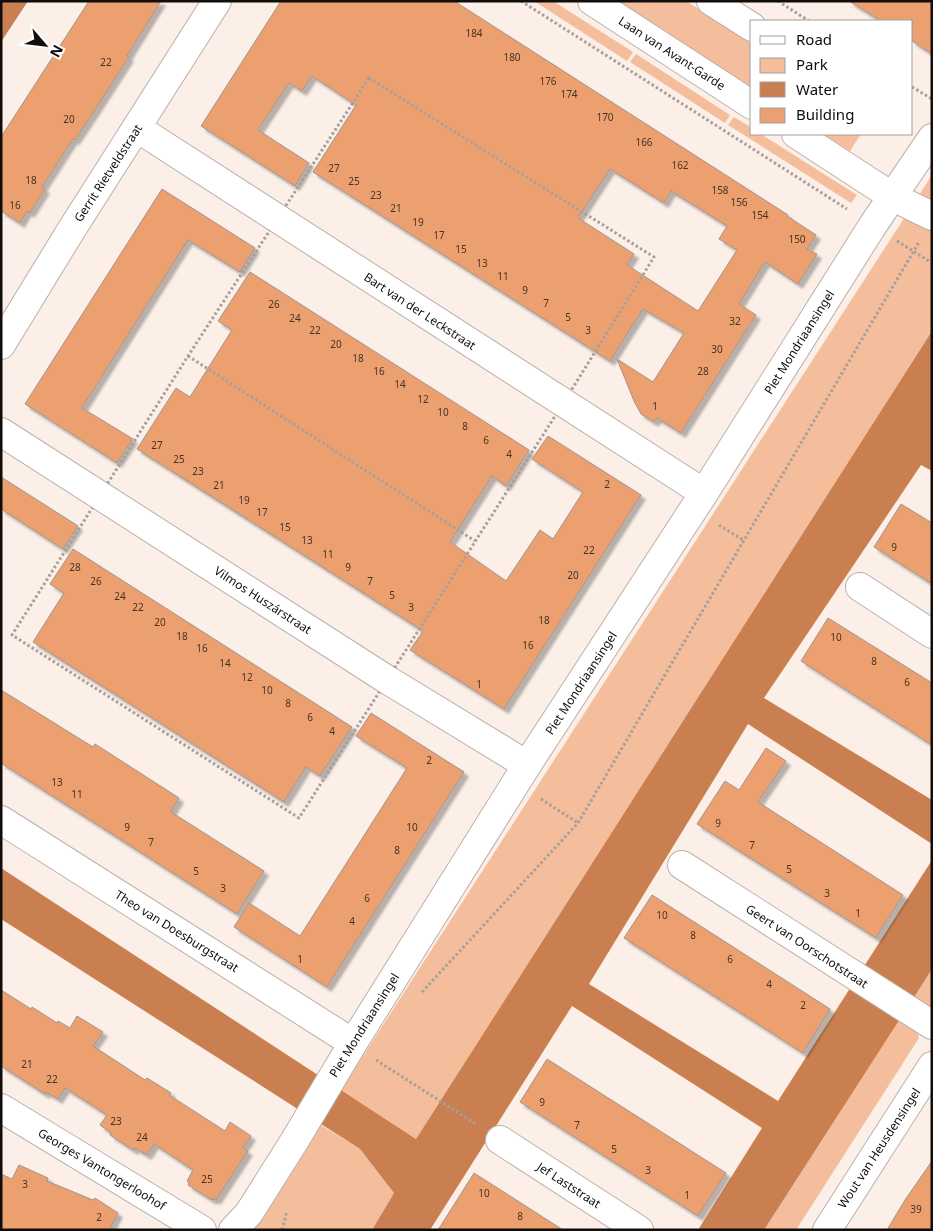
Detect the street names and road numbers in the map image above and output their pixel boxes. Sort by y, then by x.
street label: Laan van Avant-Garde [615,12,729,94]
street label: Gerrit Rietveldstraat [70,120,146,225]
street label: Bart van der Leckstraat [361,268,480,354]
street label: Piet Mondriaansingel [760,287,838,397]
street label: Vilmos Huszárstraat [211,562,315,638]
street label: Piet Mondriaansingel [541,628,621,738]
street label: Theo van Doesburgstraat [112,886,243,976]
street label: Geert van Oorschotstraat [743,900,872,992]
street label: Piet Mondriaansingel [325,970,403,1080]
street label: Wout van Heusdensingel [834,1085,924,1211]
street label: Georges Vantongerloohof [35,1124,170,1214]
street label: Jef Laststraat [533,1157,605,1212]

